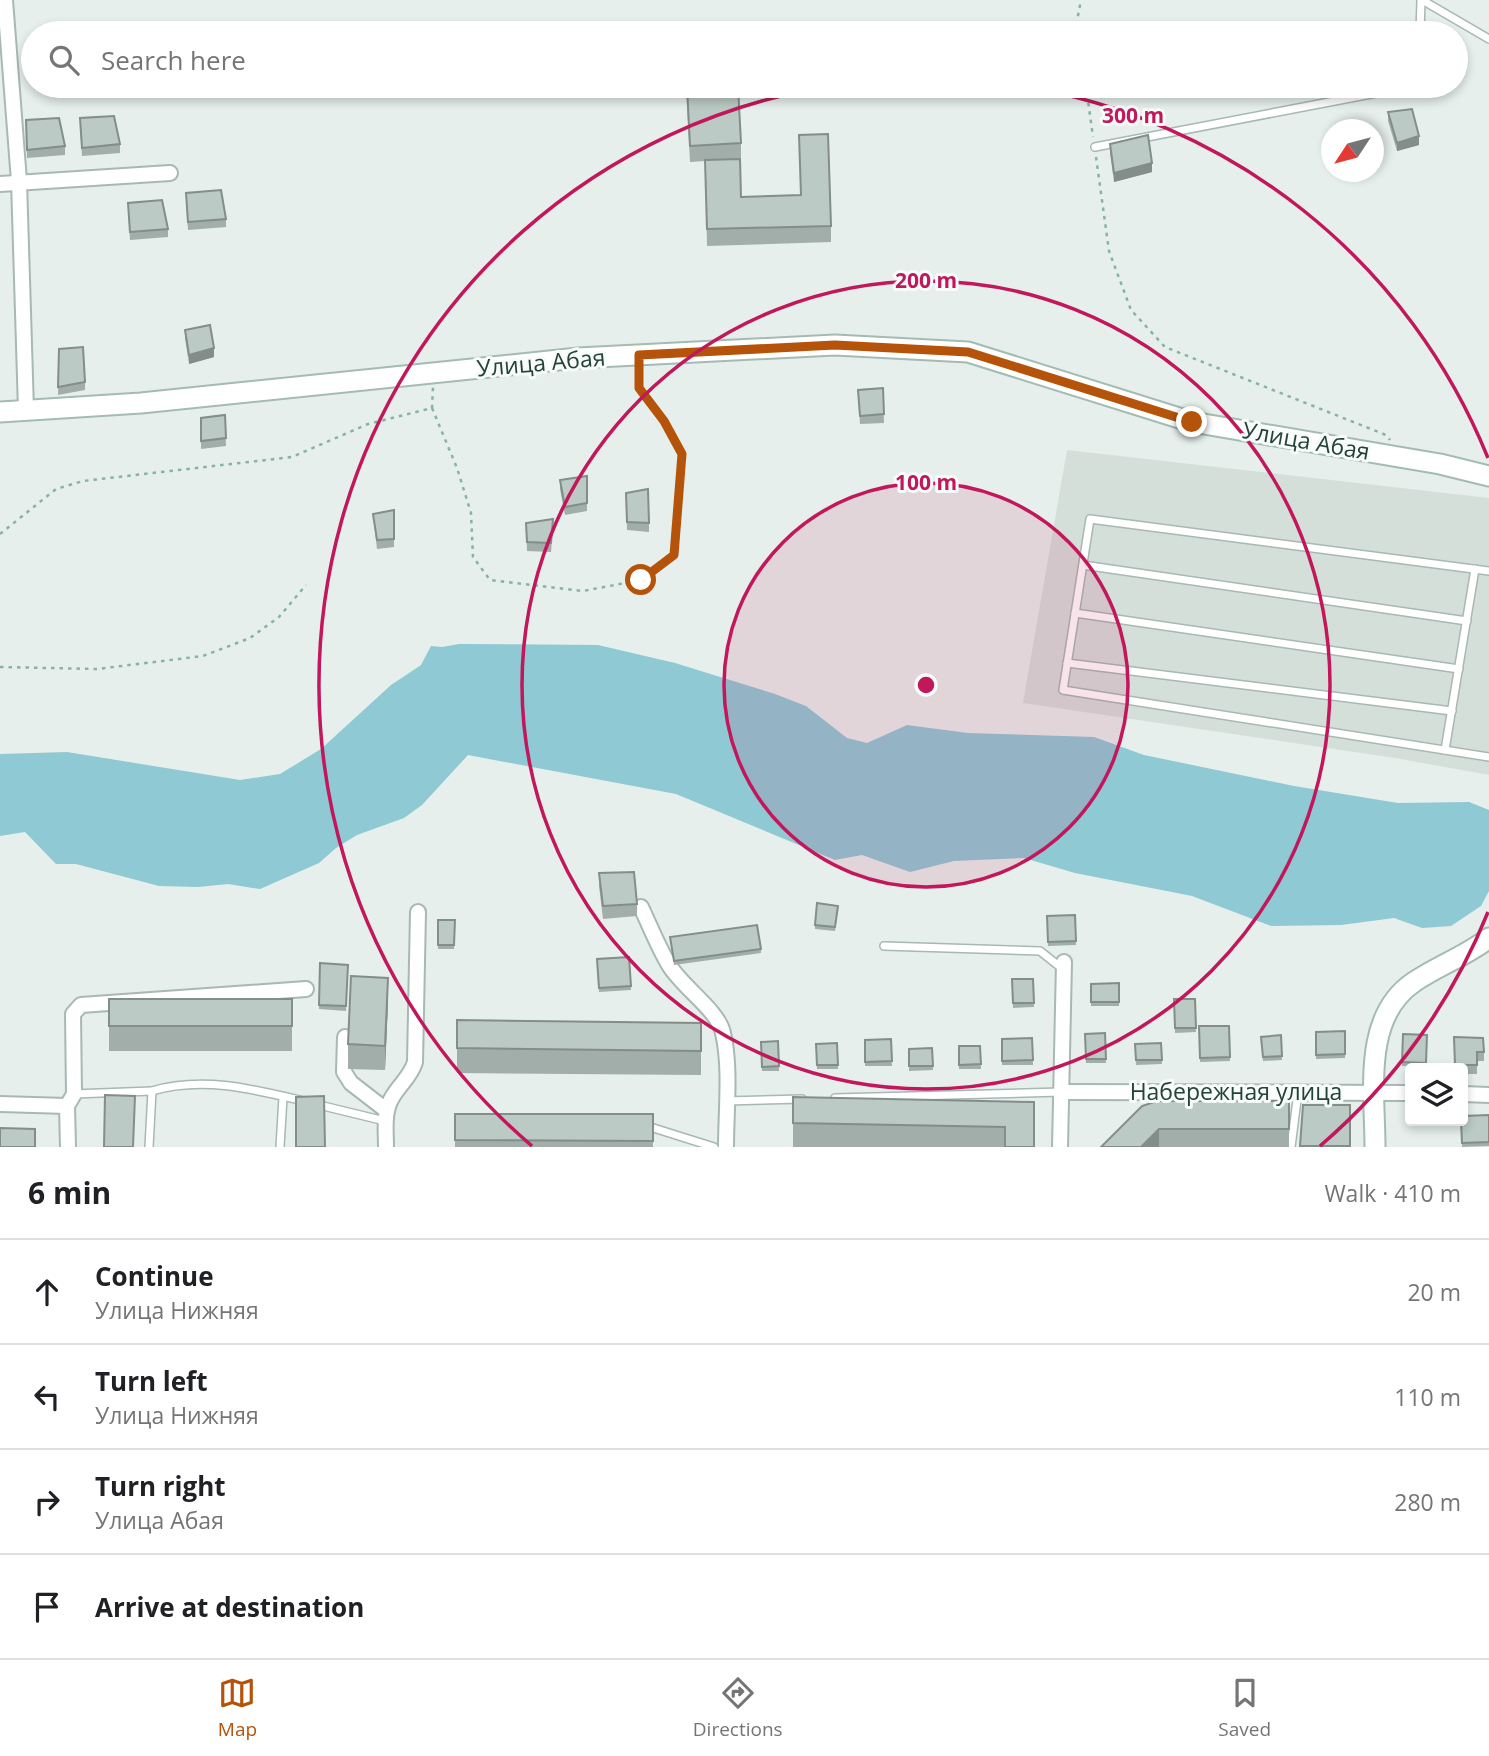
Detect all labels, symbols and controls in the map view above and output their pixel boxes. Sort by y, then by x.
search box [21,21,1468,98]
icon: search [45,41,83,79]
text: Search here [101,42,246,78]
text: 300 m [1102,101,1164,129]
north arrow [1321,119,1384,182]
text: 200 m [895,266,957,294]
street label: Улица Абая [475,340,607,384]
route end [1176,406,1207,437]
street label: Улица Абая [1240,413,1372,467]
text: 100 m [895,468,957,496]
route start [625,564,656,595]
centre of rings [914,673,938,697]
map controls [1405,1063,1468,1126]
button: layers [1405,1063,1468,1126]
street label: Набережная улица [1130,1075,1342,1107]
text: 6 min [28,1172,111,1213]
text: Walk · 410 m [1324,1177,1461,1209]
text: Continue [95,1258,214,1294]
icon: ahead [28,1273,66,1311]
text: 20 m [1407,1276,1461,1308]
text: Улица Нижняя [95,1294,259,1326]
text: Turn left [95,1363,207,1399]
icon: left [28,1378,66,1416]
text: 110 m [1394,1381,1461,1413]
text: Улица Нижняя [95,1399,259,1431]
text: Turn right [95,1468,226,1504]
icon: right [28,1483,66,1521]
text: 280 m [1394,1486,1461,1518]
text: Улица Абая [95,1504,224,1536]
icon: arrive [28,1588,66,1626]
text: Arrive at destination [95,1589,364,1625]
tab: Map [218,1674,257,1742]
tab: Directions [693,1674,783,1742]
tab: Saved [1218,1674,1271,1742]

